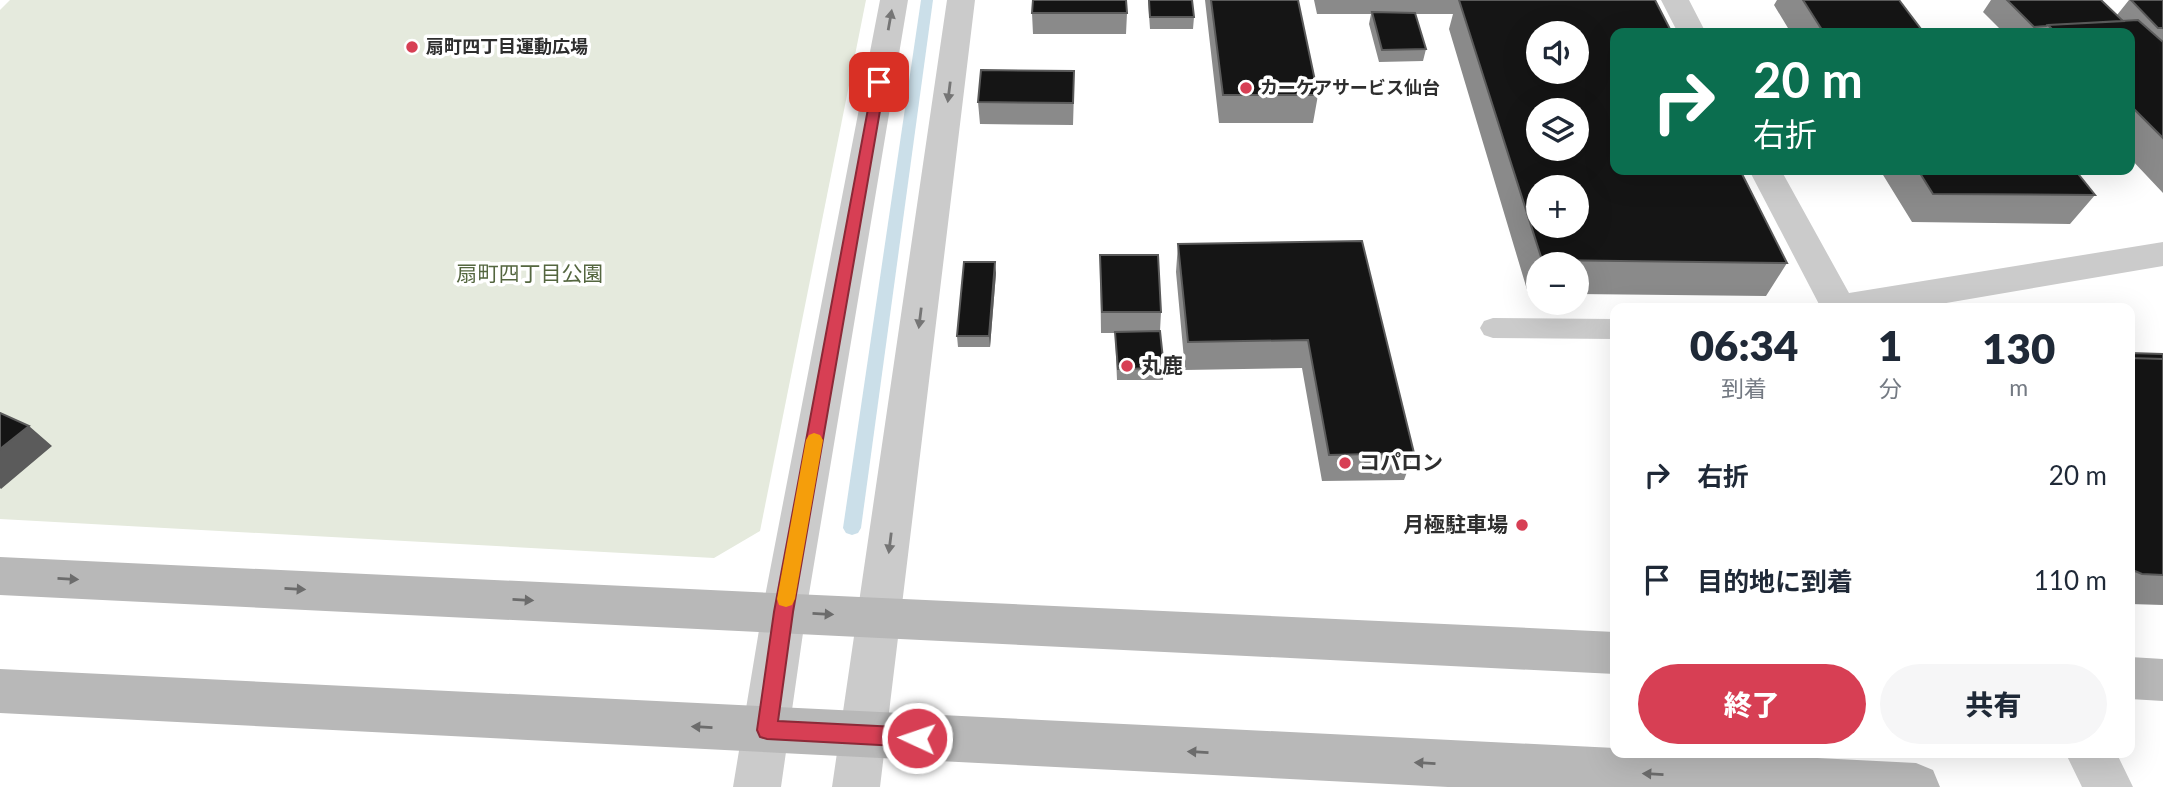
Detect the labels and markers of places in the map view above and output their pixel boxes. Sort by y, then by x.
place label: 扇町四丁目運動広場 [426,35,588,57]
marker: 扇町四丁目運動広場 [404,39,420,55]
pin [849,52,909,112]
place label: カーケアサービス仙台 [1260,76,1440,98]
marker: カーケアサービス仙台 [1238,80,1254,96]
place label: 丸鹿 [1141,352,1183,377]
marker: 丸鹿 [1119,358,1135,374]
place label: コパロン [1359,449,1443,474]
marker: コパロン [1337,455,1353,471]
place label: 月極駐車場 [1403,511,1508,536]
marker: 月極駐車場 [1514,517,1530,533]

